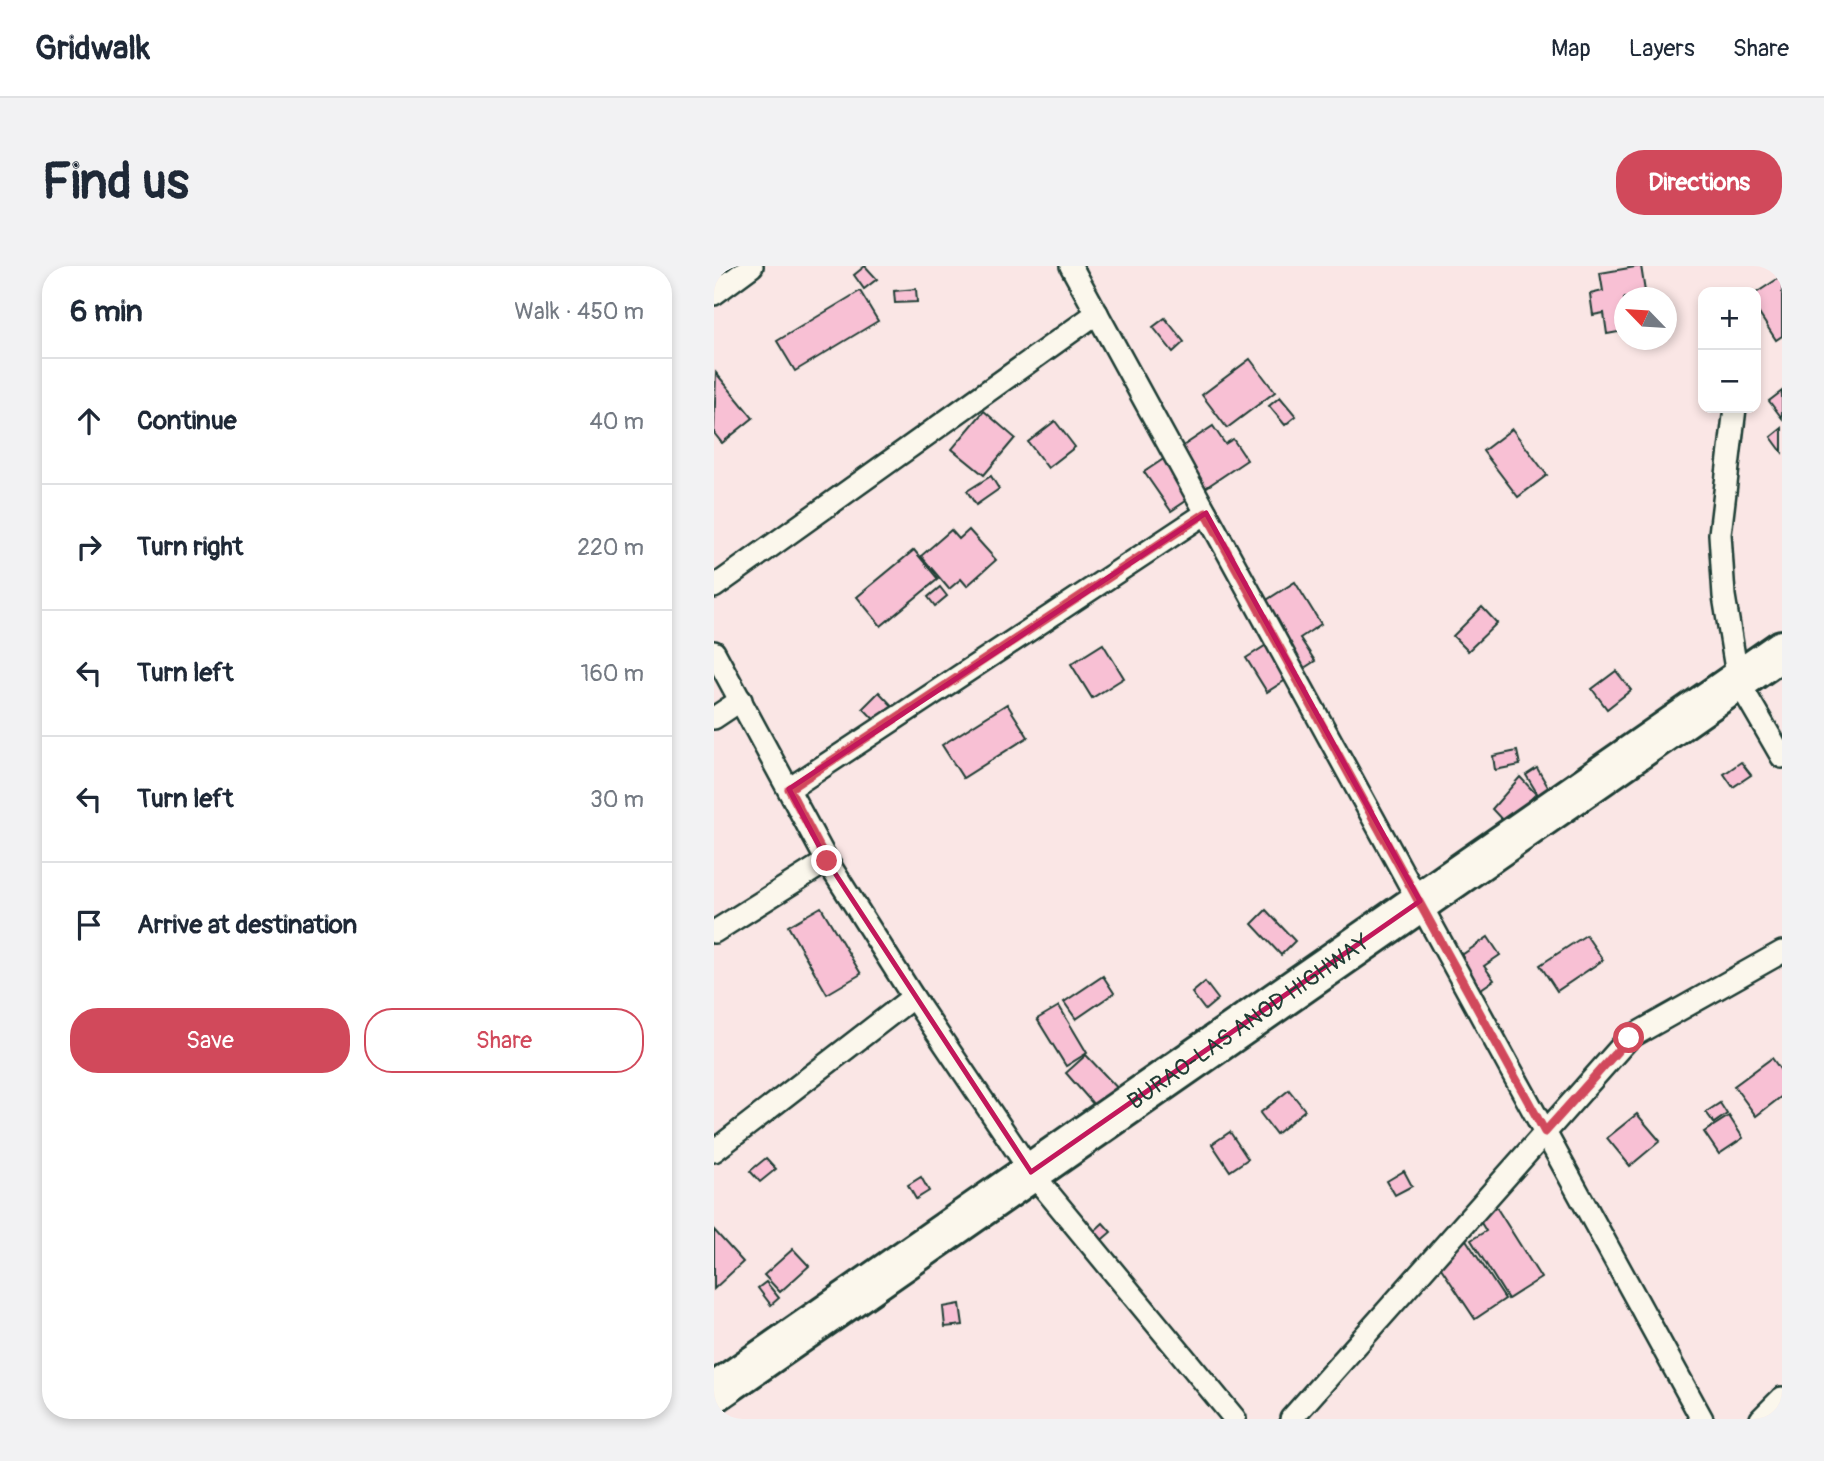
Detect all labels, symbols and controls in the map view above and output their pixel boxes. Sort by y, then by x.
text: Gridwalk [35,28,150,69]
text: Map [1551,34,1591,63]
text: Layers [1629,34,1695,63]
text: Share [1733,34,1789,63]
button: Directions [1616,150,1782,215]
text: Find us [42,152,189,213]
north arrow [1614,287,1677,350]
map controls [1698,287,1761,413]
button: + [1698,287,1761,350]
text: 6 min [70,293,143,330]
text: Walk · 450 m [514,297,644,326]
button: − [1698,350,1761,413]
icon: ahead [70,402,108,440]
text: Continue [137,405,237,437]
text: 40 m [590,407,644,436]
icon: right [70,528,108,566]
text: Turn right [137,531,243,563]
text: 220 m [577,533,644,562]
icon: left [70,654,108,692]
text: Turn left [137,657,233,689]
text: 160 m [580,659,644,688]
icon: left [70,780,108,818]
text: Turn left [137,783,233,815]
text: 30 m [590,785,644,814]
route end [811,845,842,876]
icon: arrive [70,906,108,944]
text: Arrive at destination [137,909,357,941]
street label: BURAO-LAS ANOD HIGHWAY [1122,927,1375,1116]
button: Save [70,1008,350,1073]
button: Share [364,1008,644,1073]
route start [1613,1022,1644,1053]

